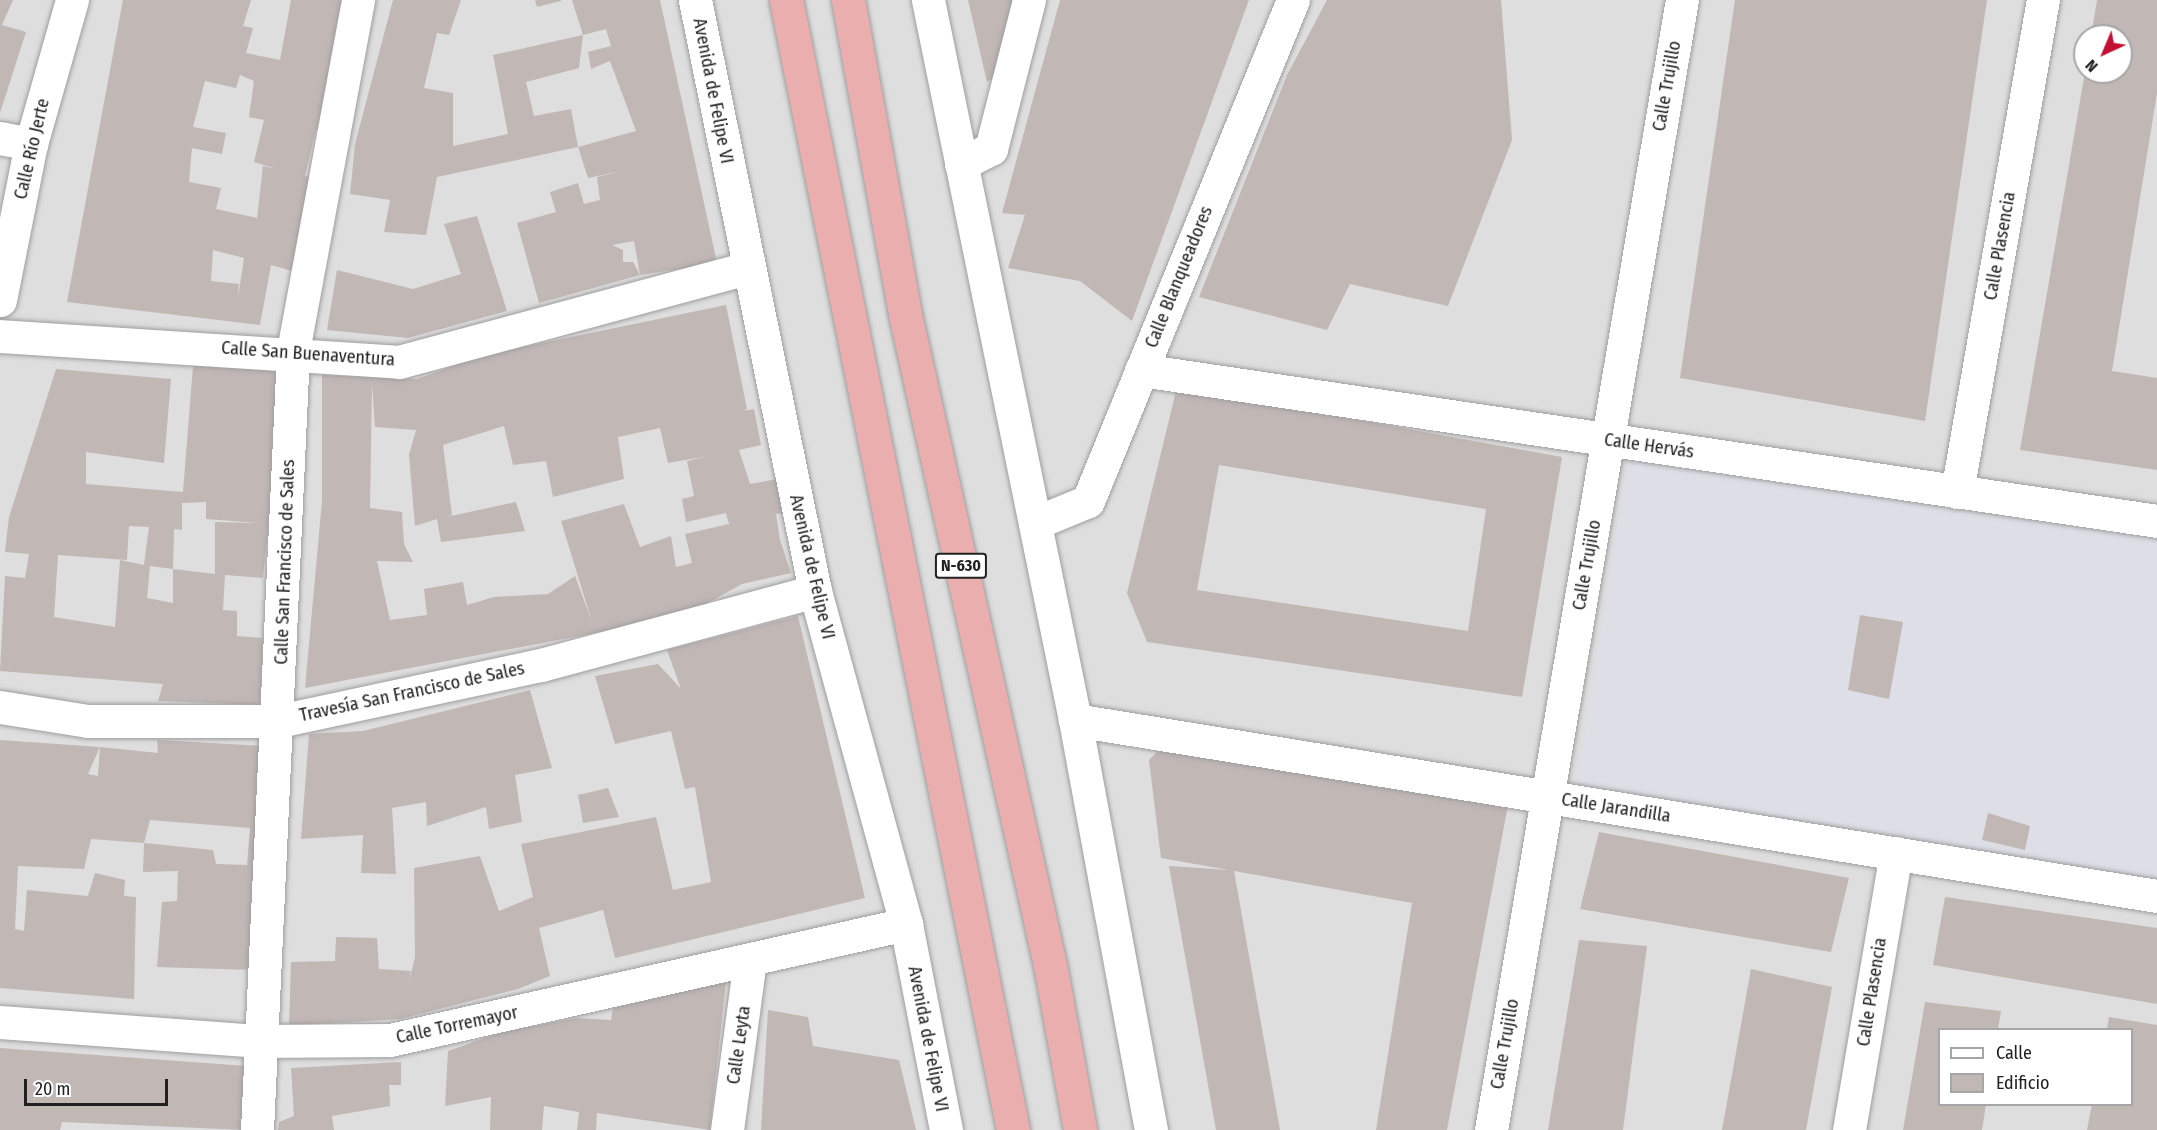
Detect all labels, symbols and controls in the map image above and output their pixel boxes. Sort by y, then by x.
street label: Avenida de Felipe VI [688,16,738,166]
north arrow [2073,24,2133,84]
street label: Calle Trujillo [1648,39,1686,133]
text: N [2081,56,2102,76]
street label: Calle Río Jerte [10,96,54,202]
street label: Calle Plasencia [1980,190,2020,302]
street label: Calle Blanqueadores [1141,203,1217,351]
street label: Calle San Buenaventura [220,337,396,371]
street label: Calle Hervás [1603,429,1695,463]
street label: Calle San Francisco de Sales [271,459,299,665]
street label: Avenida de Felipe VI [785,493,839,641]
street label: Calle Trujillo [1568,518,1606,612]
road number: N-630 [934,553,988,579]
street label: Travesía San Francisco de Sales [298,658,526,726]
street label: Calle Jarandilla [1560,789,1672,827]
street label: Calle Plasencia [1853,936,1891,1048]
street label: Avenida de Felipe VI [903,964,953,1114]
street label: Calle Trujillo [1486,997,1524,1091]
street label: Calle Torremayor [394,1002,520,1048]
street label: Calle Leyta [723,1004,755,1086]
legend [1938,1028,2133,1106]
text: Calle [1996,1042,2032,1064]
scale bar [27,1067,171,1105]
text: Edificio [1996,1072,2049,1094]
text: 20 m [35,1078,70,1100]

